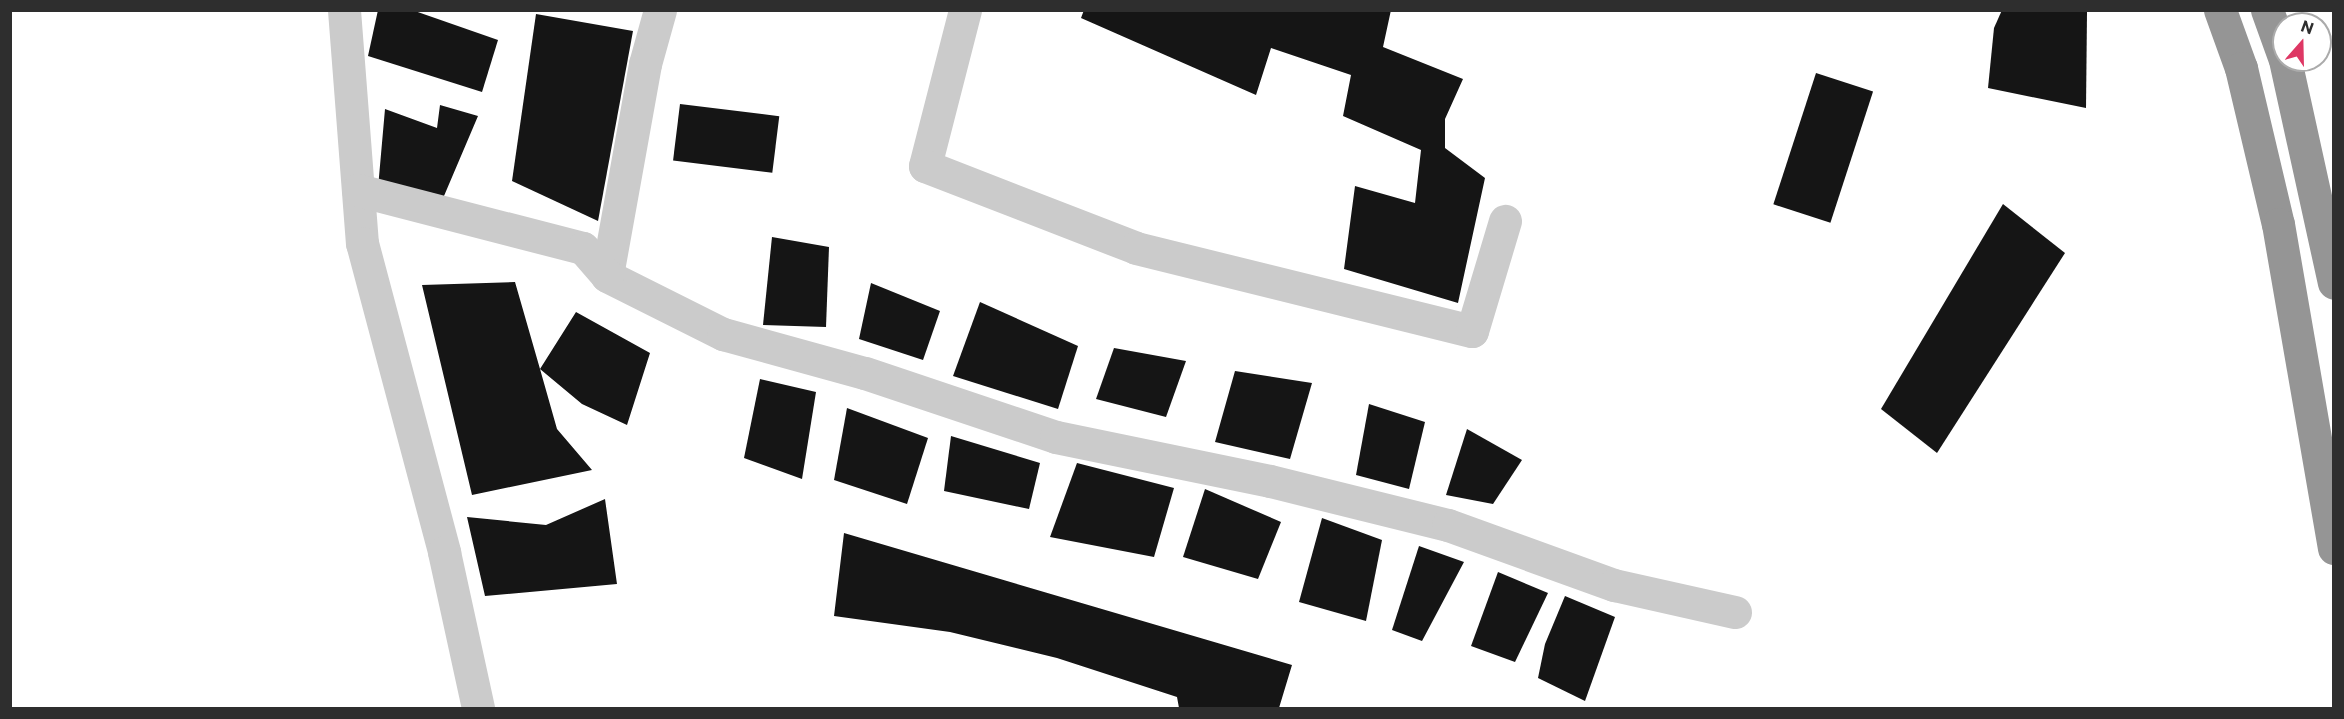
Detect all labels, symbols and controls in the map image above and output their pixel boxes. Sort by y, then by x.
north arrow [2272,12,2332,72]
text: N [2299,16,2317,37]

